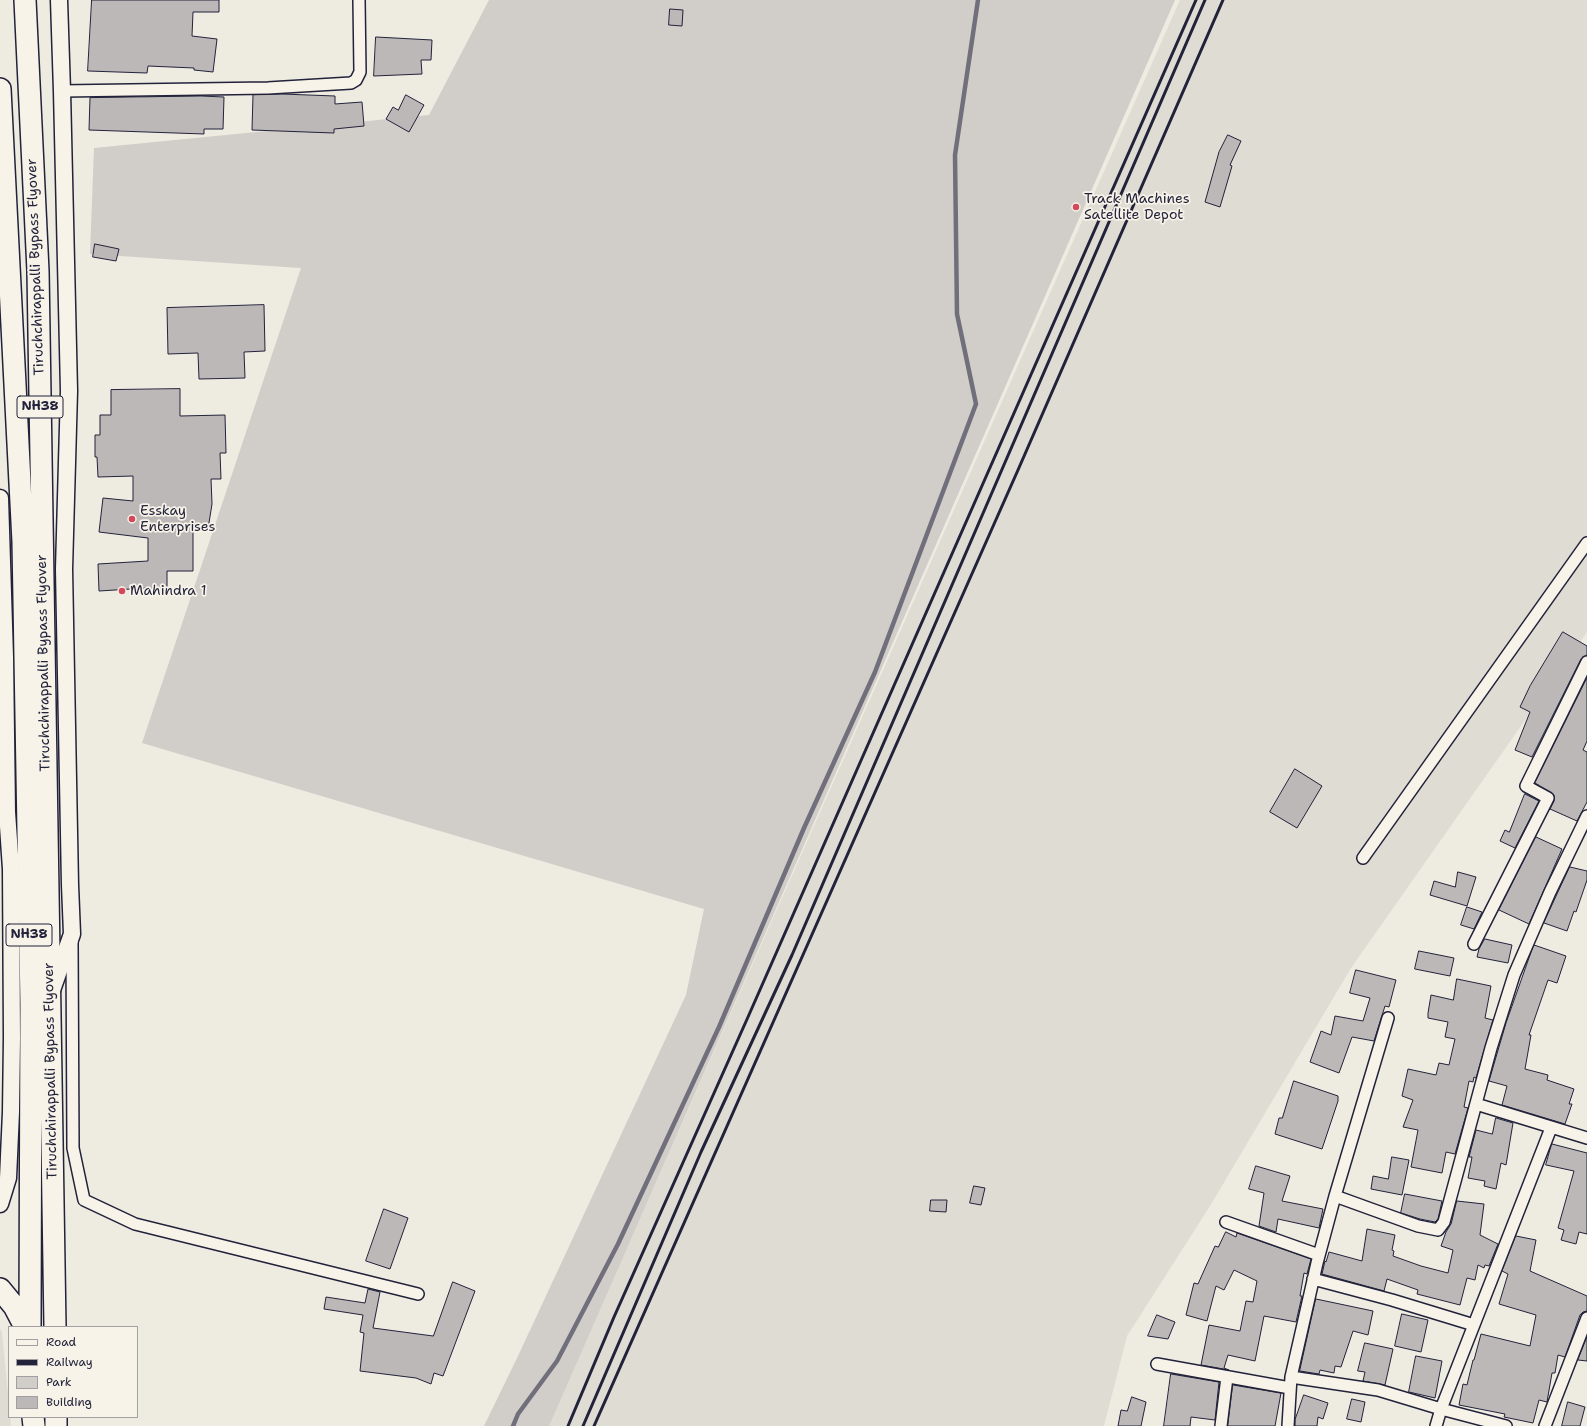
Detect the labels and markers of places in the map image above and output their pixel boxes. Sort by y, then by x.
place label: Track Machines Satellite Depot [1084,191,1190,224]
marker: Track Machines Satellite Depot [1071,202,1081,212]
place label: Esskay Enterprises [140,503,215,536]
marker: Esskay Enterprises [127,514,137,524]
place label: Mahindra 1 [130,583,207,599]
marker: Mahindra 1 [117,586,127,596]

